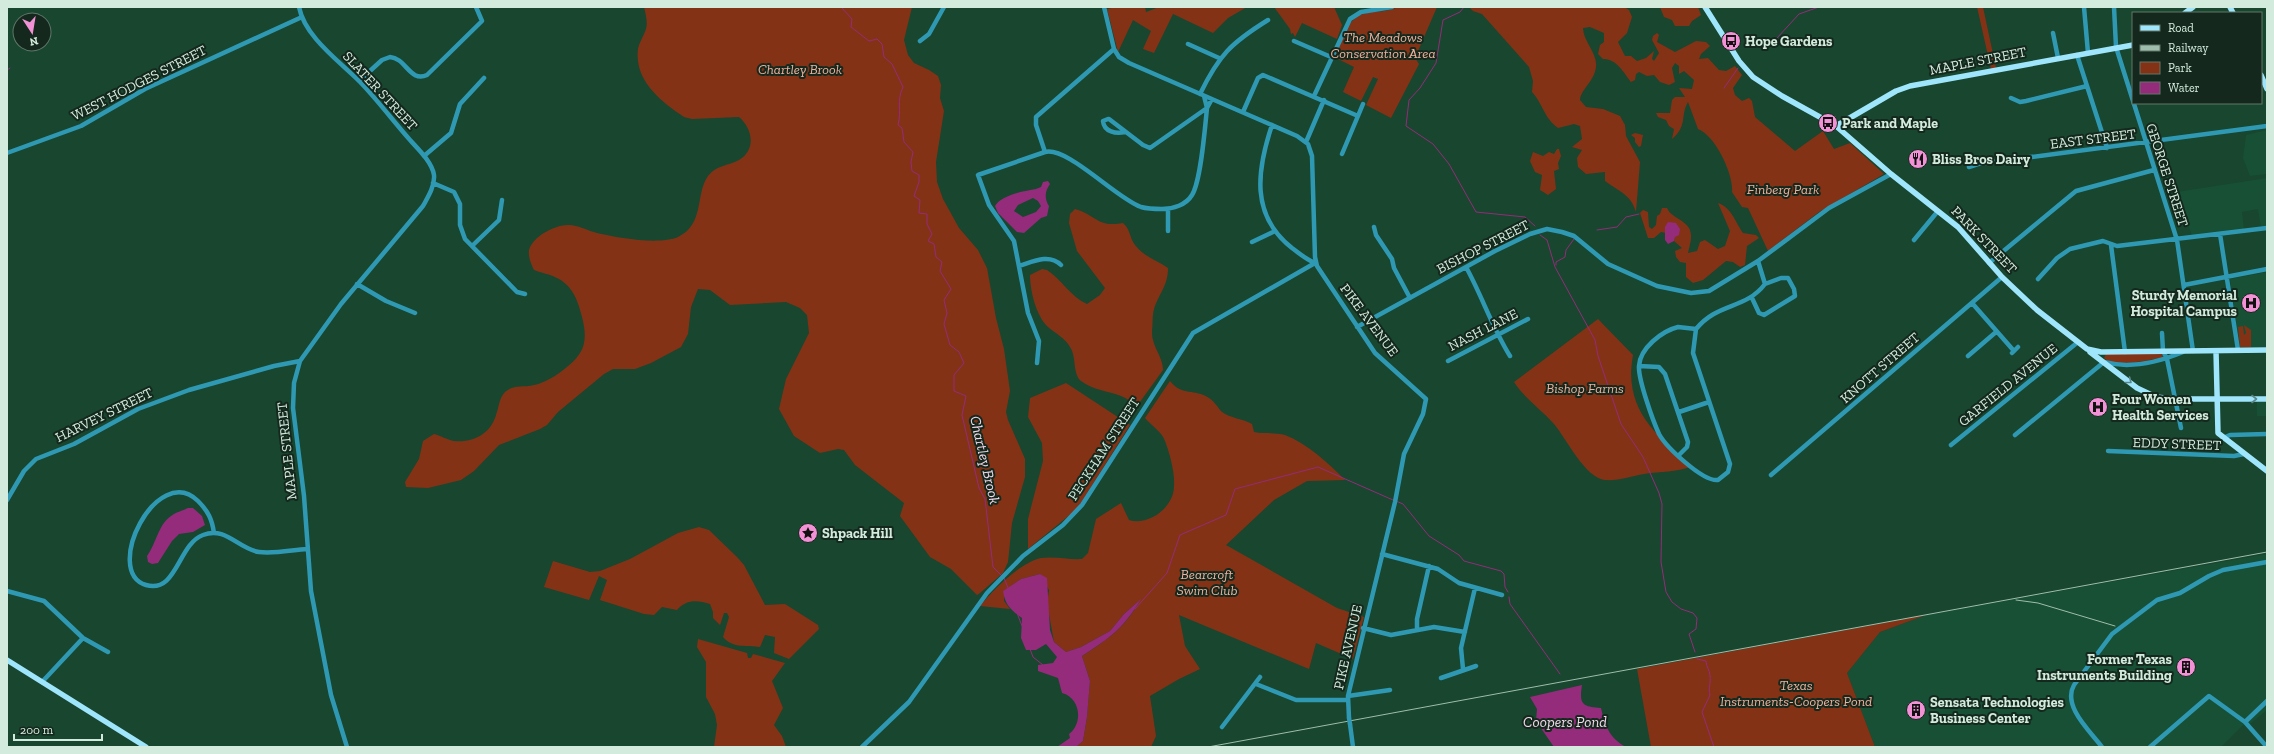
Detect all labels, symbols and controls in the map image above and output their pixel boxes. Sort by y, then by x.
north arrow [12,12,52,52]
legend [2132,12,2262,104]
text: Road [2168,21,2194,35]
park label: The Meadows Conservation Area [1331,29,1435,62]
bus stop icon: Hope Gardens [1720,30,1742,52]
place label: Hope Gardens [1745,33,1833,50]
text: N [28,34,39,49]
street label: WEST HODGES STREET [69,41,210,124]
text: Railway [2168,41,2209,55]
street label: MAPLE STREET [1928,43,2028,79]
street label: SLATER STREET [339,48,421,134]
park label: Chartley Brook [758,61,842,78]
text: Park [2168,61,2193,75]
text: Water [2168,81,2200,95]
bus stop icon: Park and Maple [1817,112,1839,134]
place label: Park and Maple [1842,115,1938,132]
street label: GEORGE STREET [2142,121,2192,229]
street label: EAST STREET [2049,125,2137,153]
restaurant icon: Bliss Bros Dairy [1907,148,1929,170]
place label: Bliss Bros Dairy [1932,151,2031,168]
park label: Finberg Park [1747,181,1819,198]
street label: PARK STREET [1948,203,2021,277]
street label: BISHOP STREET [1434,216,1532,278]
street label: PIKE AVENUE [1336,280,1402,360]
place label: Sturdy Memorial Hospital Campus [2130,287,2238,320]
hospital icon: Sturdy Memorial Hospital Campus [2240,292,2262,314]
street label: NASH LANE [1445,305,1521,355]
street label: KNOTT STREET [1837,329,1923,407]
street label: GARFIELD AVENUE [1955,340,2061,430]
one-way arrow [2124,377,2131,384]
park label: Bishop Farms [1546,380,1624,397]
street label: HARVEY STREET [52,384,156,446]
place label: Four Women Health Services [2112,391,2209,424]
street label: PECKHAM STREET [1064,394,1144,504]
one-way arrow [2251,395,2257,403]
hospital icon: Four Women Health Services [2087,396,2109,418]
street label: MAPLE STREET [273,401,301,501]
water label: Chartley Brook [966,414,1004,506]
street label: EDDY STREET [2132,434,2222,454]
place icon: Shpack Hill [797,522,819,544]
place label: Shpack Hill [822,525,893,542]
park label: Bearcroft Swim Club [1176,566,1238,599]
street label: PIKE AVENUE [1330,603,1366,691]
place label: Former Texas Instruments Building [2037,651,2173,684]
building icon: Former Texas Instruments Building [2175,656,2197,678]
park label: Texas Instruments-Coopers Pond [1720,677,1872,710]
place label: Sensata Technologies Business Center [1930,694,2064,727]
building icon: Sensata Technologies Business Center [1905,699,1927,721]
water label: Coopers Pond [1523,713,1607,731]
scale bar [14,716,102,742]
text: 200 m [20,723,54,737]

